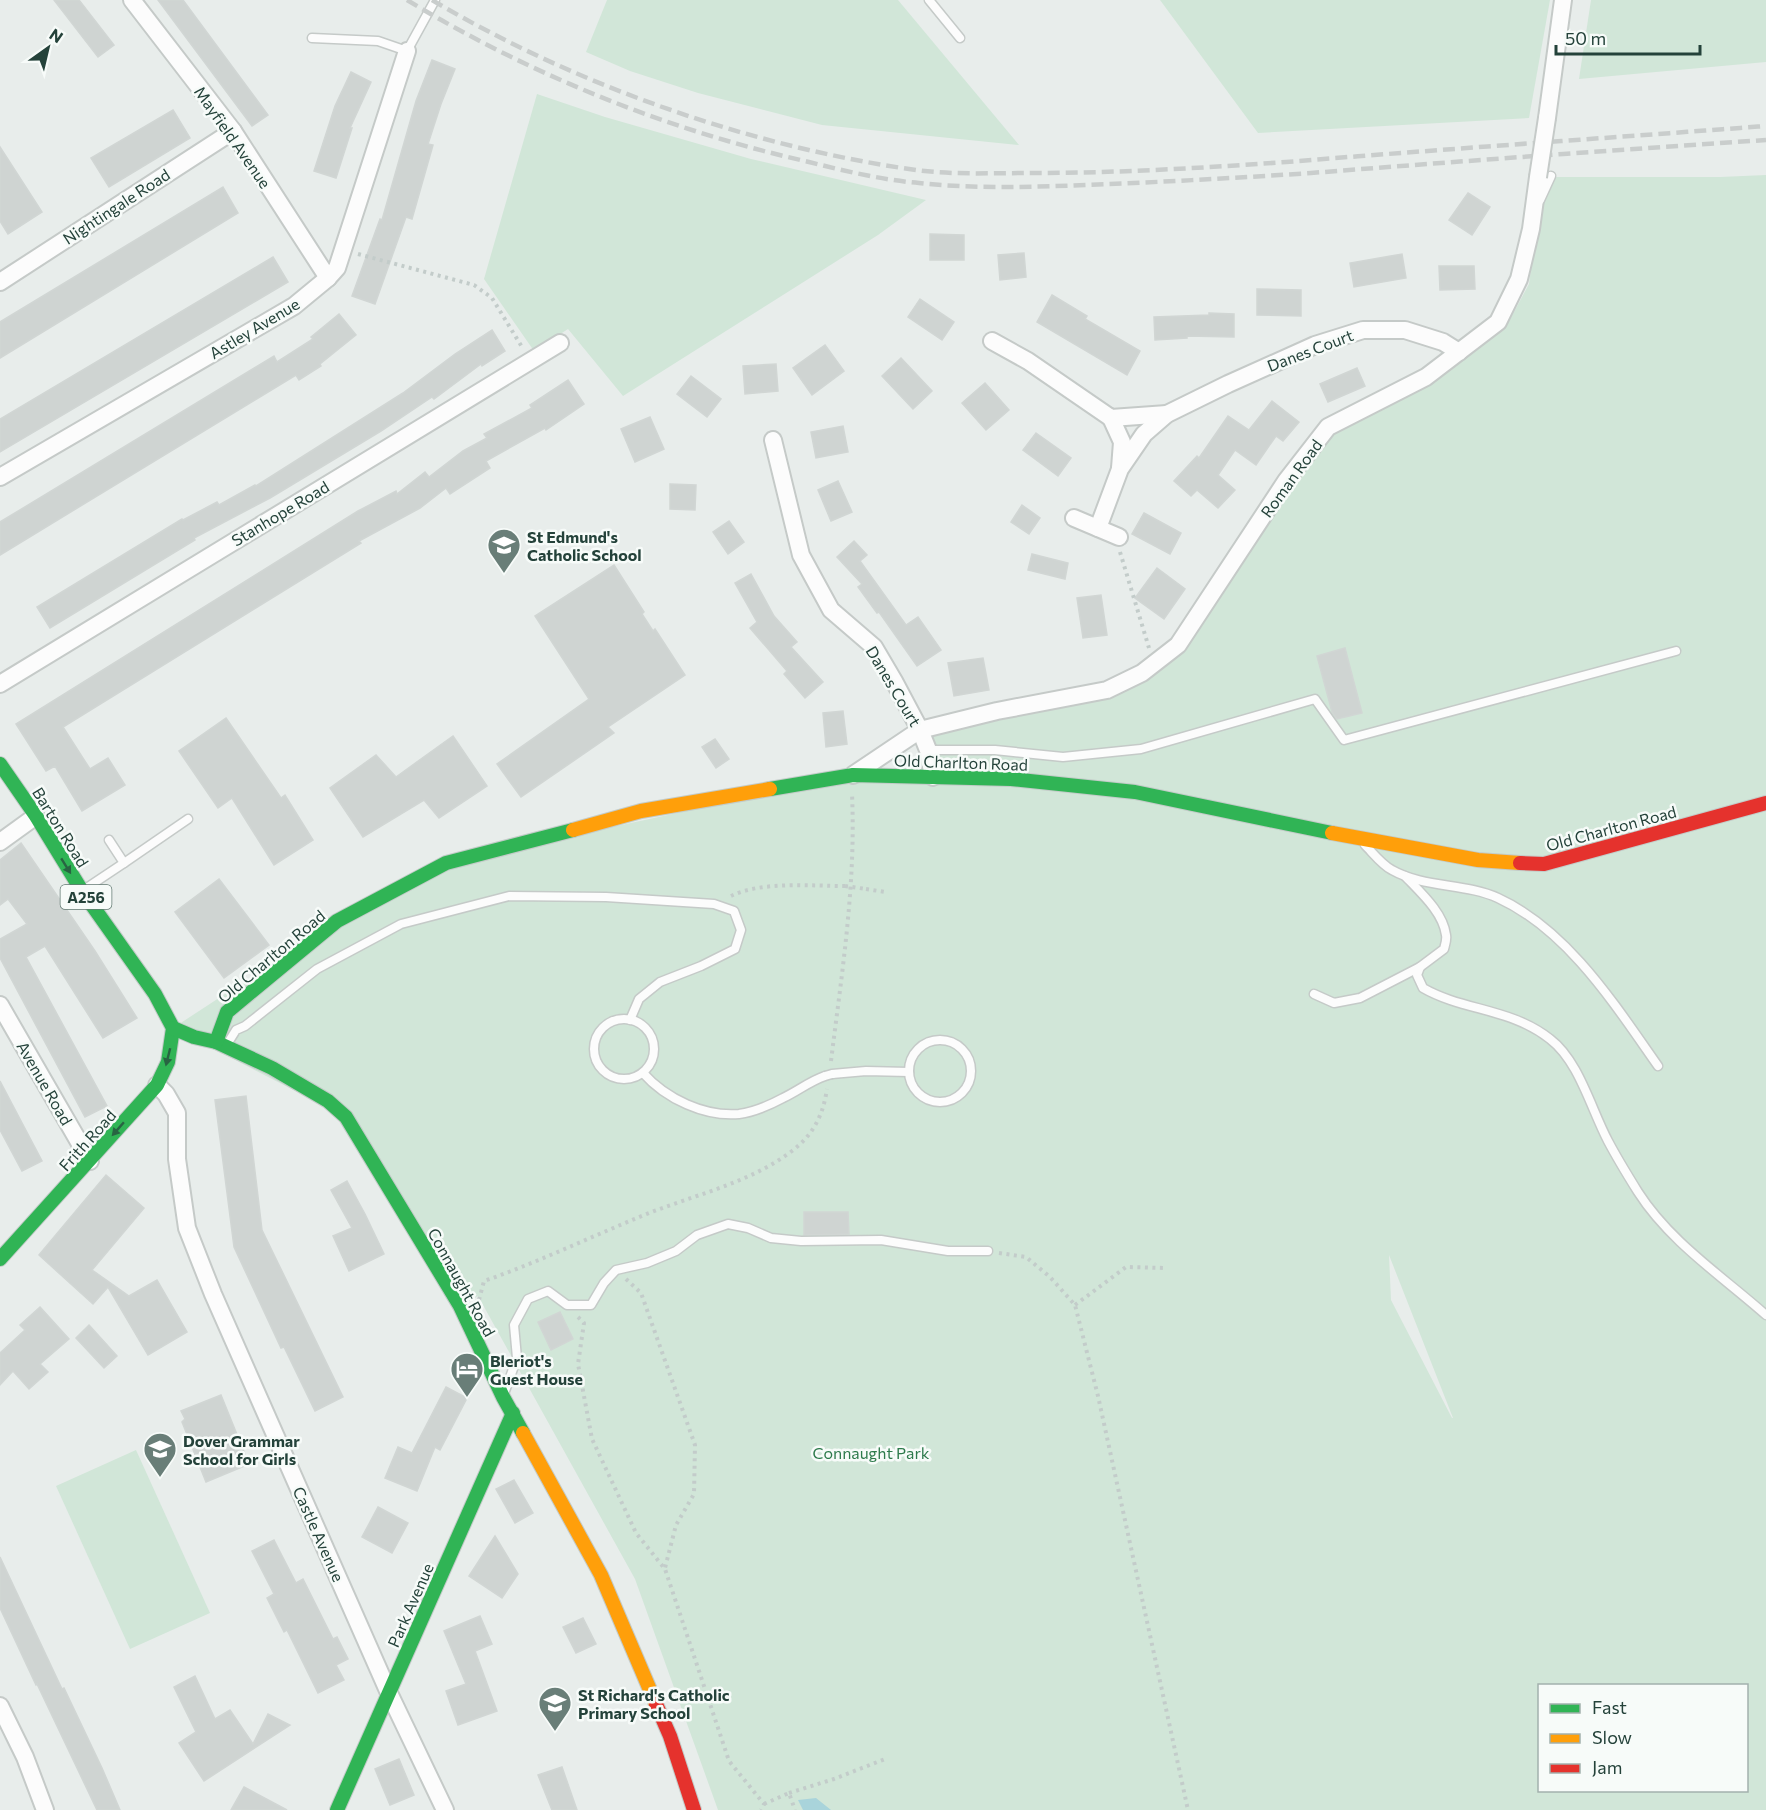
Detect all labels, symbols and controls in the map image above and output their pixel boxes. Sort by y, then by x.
north arrow [18,18,78,78]
scale bar [1556,18,1700,56]
text: N [46,24,67,46]
text: 50 m [1565,27,1606,49]
street label: Mayfield Avenue [191,82,275,192]
street label: Nightingale Road [59,164,173,248]
street label: Astley Avenue [205,294,303,362]
street label: Danes Court [1264,325,1356,375]
street label: Roman Road [1256,435,1326,521]
street label: Stanhope Road [228,476,332,550]
school or university icon: St Edmund's Catholic School [486,527,522,574]
place label: St Edmund's Catholic School [527,527,642,564]
street label: Danes Court [863,642,926,730]
street label: Old Charlton Road [894,750,1028,774]
street label: Barton Road [29,784,93,870]
street label: Old Charlton Road [1544,801,1678,855]
one-way arrow [61,857,72,874]
road number: A256 [60,885,112,909]
street label: Old Charlton Road [214,906,328,1006]
street label: Avenue Road [13,1038,77,1128]
one-way arrow [162,1048,172,1067]
street label: Frith Road [55,1106,119,1174]
one-way arrow [112,1121,125,1136]
street label: Connaught Road [424,1224,500,1340]
hotel icon: Bleriot's Guest House [449,1351,485,1398]
place label: Bleriot's Guest House [490,1351,583,1388]
school or university icon: Dover Grammar School for Girls [142,1431,178,1478]
place label: Dover Grammar School for Girls [183,1431,300,1468]
park label: Connaught Park [812,1443,930,1462]
street label: Castle Avenue [290,1484,348,1584]
street label: Park Avenue [383,1560,437,1650]
legend [1538,1684,1748,1792]
school or university icon: St Richard's Catholic Primary School [537,1685,573,1732]
place label: St Richard's Catholic Primary School [578,1685,730,1722]
text: Fast [1592,1696,1627,1718]
text: Slow [1592,1726,1632,1748]
text: Jam [1592,1756,1622,1778]

